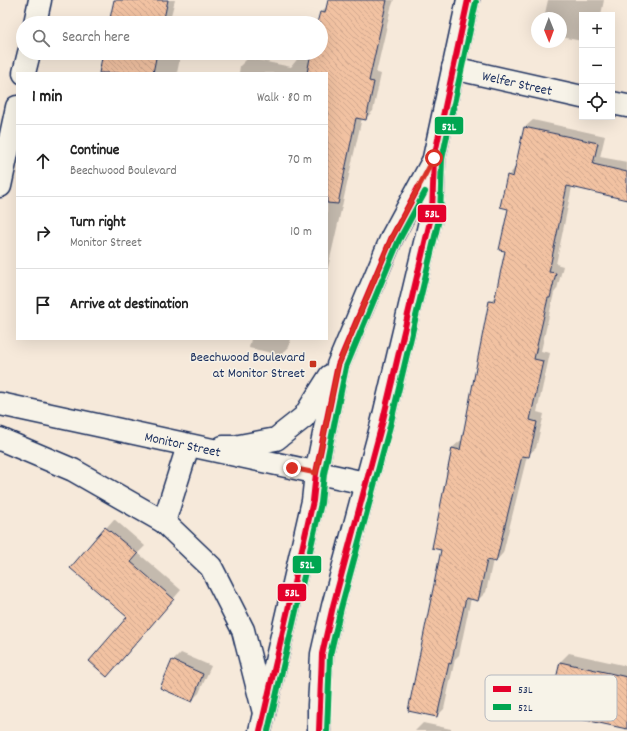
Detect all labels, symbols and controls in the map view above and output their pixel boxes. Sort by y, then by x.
north arrow [531,12,567,48]
map controls [579,12,615,120]
button: + [579,12,615,48]
search box [16,16,328,60]
icon: search [30,27,52,49]
text: Search here [62,27,130,49]
button: − [579,48,615,84]
street label: Welfer Street [480,67,554,102]
button: locate [579,84,615,120]
text: 1 min [32,86,62,110]
text: Walk · 80 m [257,89,312,108]
line badge: 52L [434,116,464,135]
text: 52L [442,120,457,136]
text: Continue [70,140,119,162]
route start [425,149,443,167]
icon: ahead [32,150,54,172]
text: 70 m [288,151,312,170]
text: Beechwood Boulevard [70,162,177,181]
line badge: 53L [417,204,447,223]
text: 53L [425,207,440,223]
text: Turn right [70,212,126,234]
icon: right [32,222,54,244]
text: 10 m [290,223,312,242]
text: Monitor Street [70,234,142,253]
icon: arrive [32,294,54,316]
text: Arrive at destination [70,294,188,316]
place label: Beechwood Boulevard at Monitor Street [190,348,305,384]
marker: Beechwood Boulevard at Monitor Street [308,359,318,369]
street label: Monitor Street [142,428,222,463]
route end [283,459,301,477]
line badge: 52L [292,555,322,574]
text: 52L [300,558,315,574]
line badge: 53L [277,583,307,602]
text: 53L [285,586,300,602]
legend [485,675,617,721]
text: 53L [518,683,533,699]
text: 52L [518,701,533,717]

